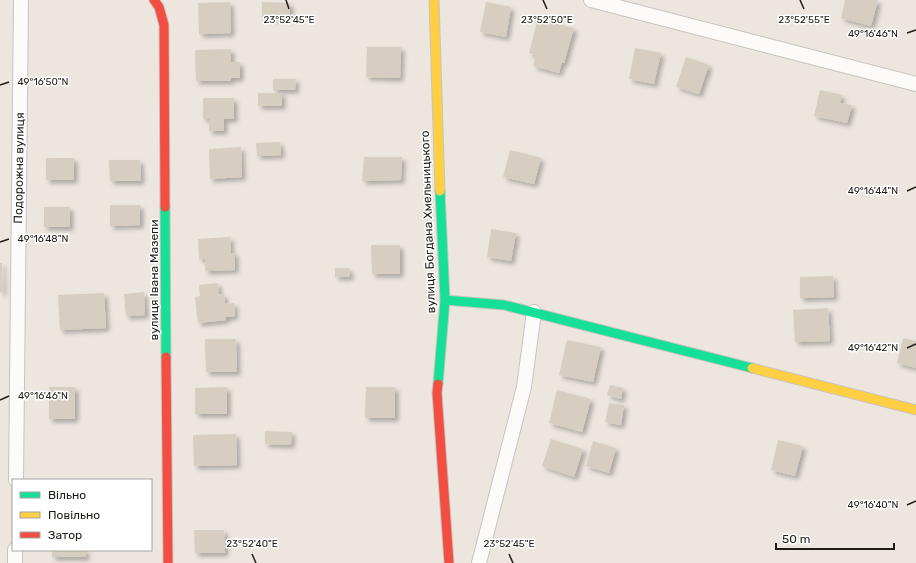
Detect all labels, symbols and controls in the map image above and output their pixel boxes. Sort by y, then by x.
text: 23°52'45"E [263,14,315,26]
text: 23°52'50"E [521,14,573,26]
text: 23°52'55"E [778,14,830,26]
text: 49°16'46"N [848,28,898,40]
text: 49°16'50"N [17,76,69,88]
street label: Подорожна вулиця [11,112,27,224]
street label: вулиця Богдана Хмельницького [418,130,438,314]
text: 49°16'44"N [848,185,898,197]
street label: вулиця Івана Мазепи [147,219,161,341]
text: 49°16'48"N [18,233,68,245]
text: 49°16'42"N [848,342,898,354]
text: 49°16'46"N [18,390,68,402]
legend [12,479,152,551]
text: Вільно [48,488,86,502]
text: 49°16'40"N [848,499,898,511]
text: Повільно [48,508,100,522]
scale bar [776,525,894,551]
text: Затор [48,528,82,542]
text: 50 m [782,532,810,546]
text: 23°52'40"E [226,538,278,550]
text: 23°52'45"E [483,538,535,550]

